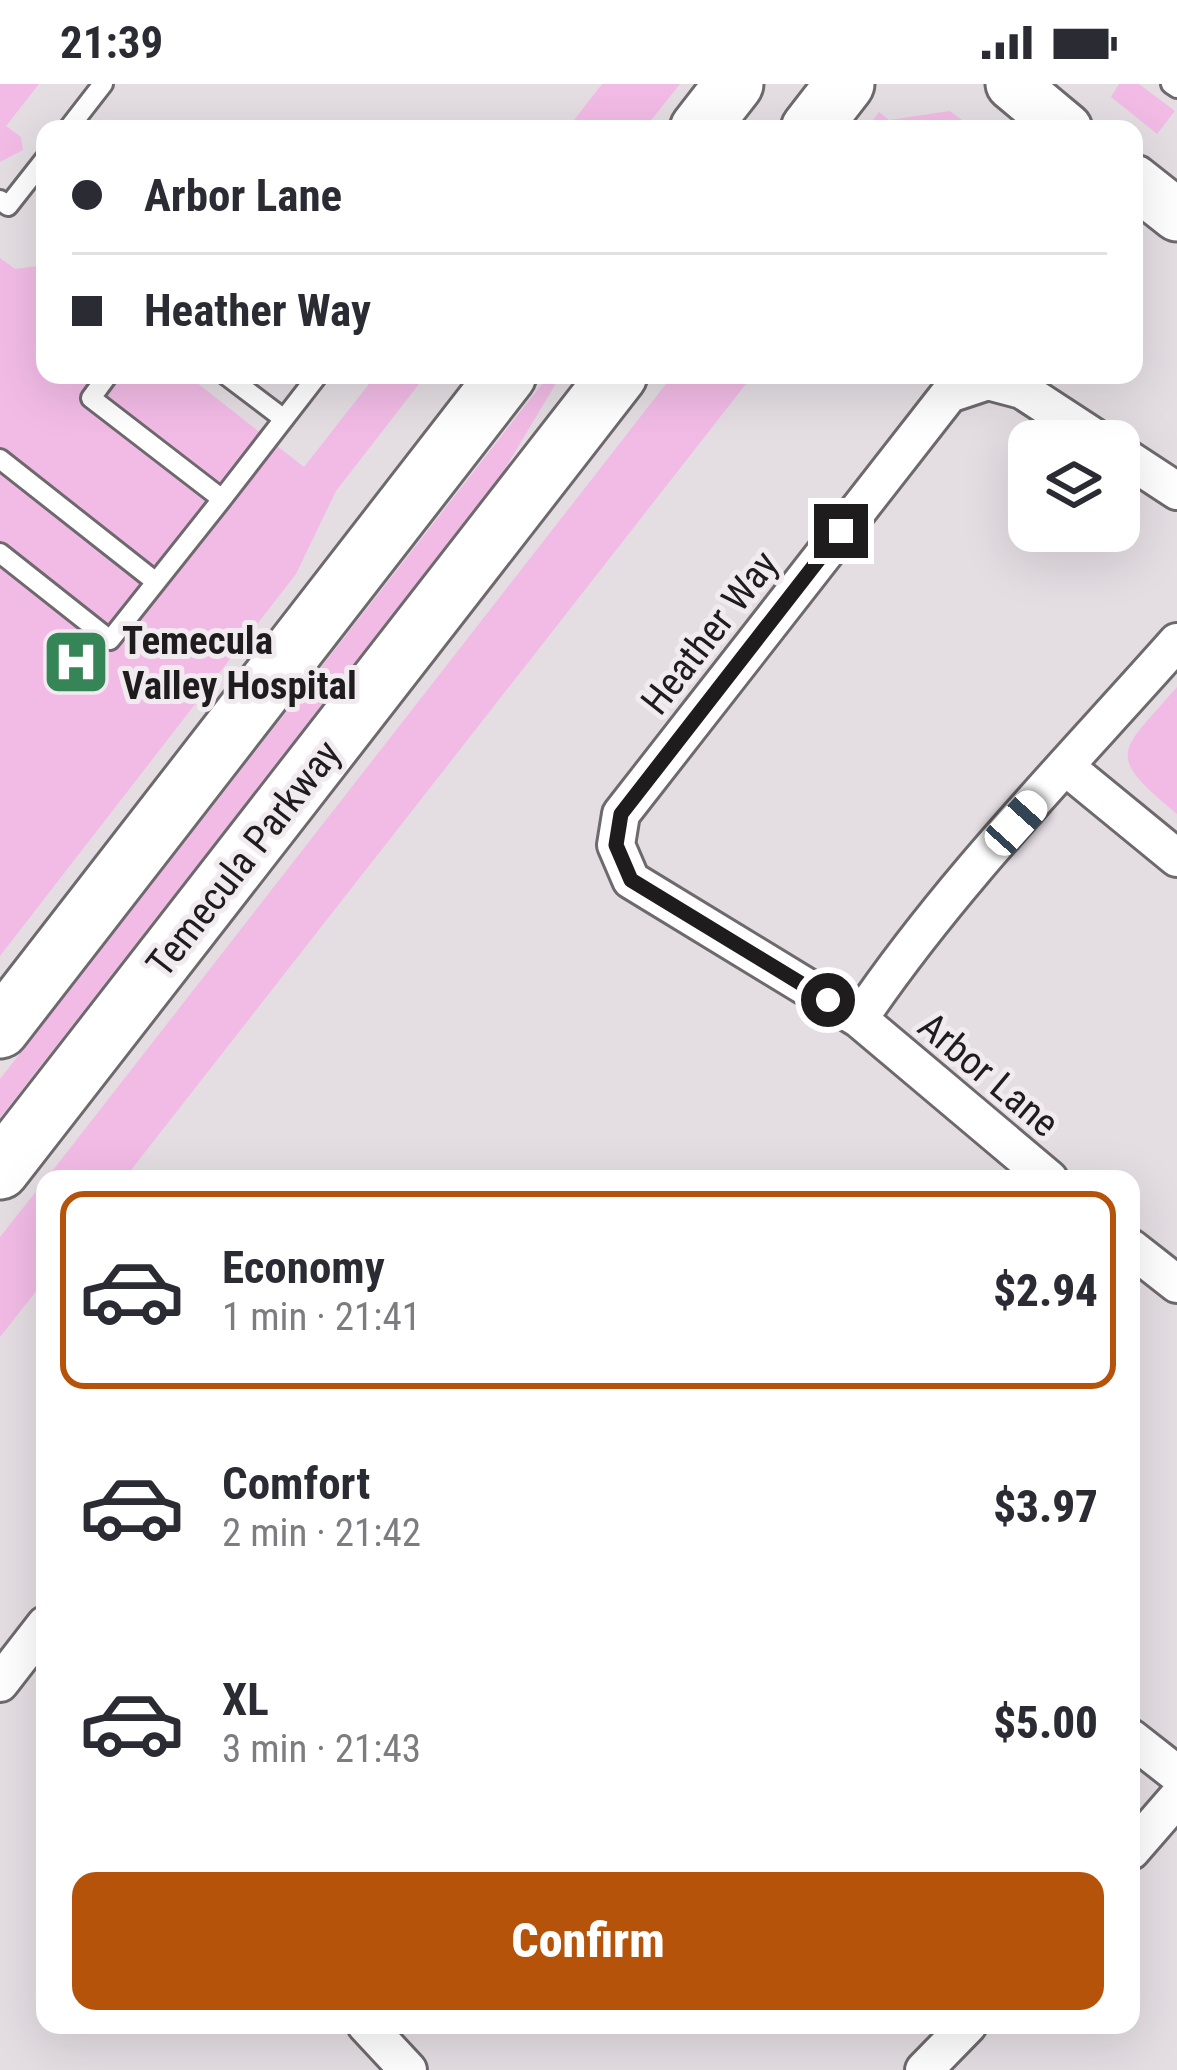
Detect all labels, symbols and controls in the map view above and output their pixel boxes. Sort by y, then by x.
text: 21:39 [60,16,163,69]
text: Arbor Lane [144,169,342,222]
text: Heather Way [144,284,371,337]
map controls [1008,420,1140,552]
button: layers [1008,420,1140,552]
route end [814,504,868,558]
street label: Heather Way [632,542,788,723]
place label: Temecula Valley Hospital [122,618,357,709]
hospital icon: Temecula Valley Hospital [41,627,111,697]
street label: Temecula Parkway [137,731,350,986]
car [979,784,1053,862]
route start [801,973,855,1027]
street label: Arbor Lane [909,1003,1068,1147]
icon: car [78,1236,186,1344]
text: Economy [222,1241,385,1294]
text: $2.94 [993,1264,1098,1317]
text: 1 min · 21:41 [222,1294,421,1340]
icon: car [78,1452,186,1560]
text: Comfort [222,1457,370,1510]
text: $3.97 [993,1480,1098,1533]
text: 2 min · 21:42 [222,1510,421,1556]
icon: car [78,1668,186,1776]
text: XL [222,1673,269,1726]
text: $5.00 [993,1696,1098,1749]
text: 3 min · 21:43 [222,1726,421,1772]
button: Confirm [72,1872,1104,2010]

